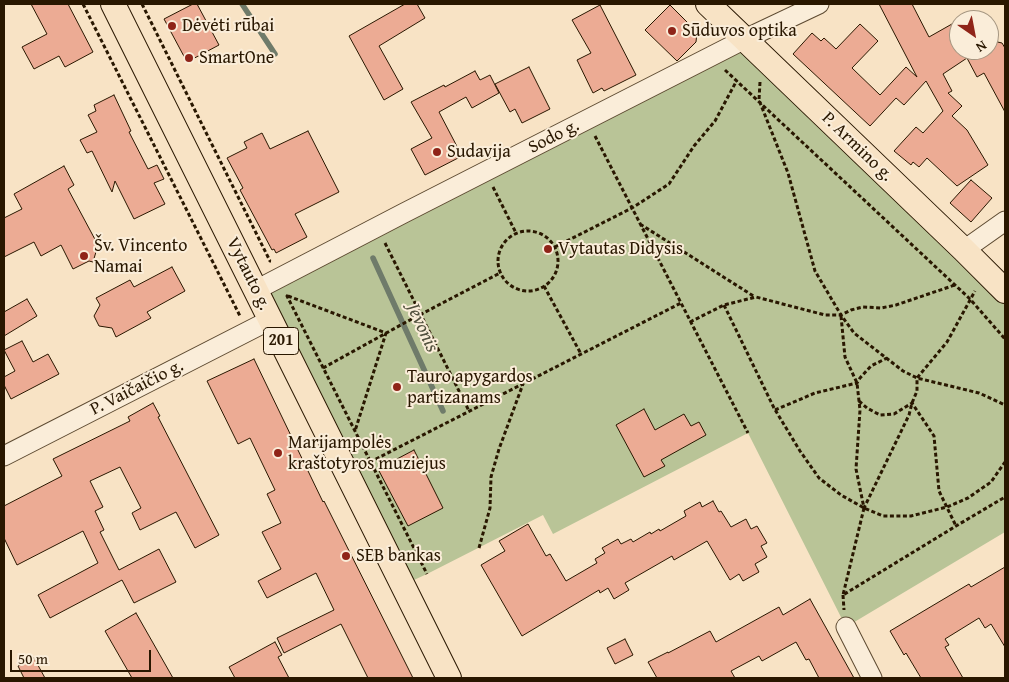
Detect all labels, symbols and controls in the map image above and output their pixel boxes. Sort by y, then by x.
north arrow [949,10,999,60]
place label: Dėvėti rūbai [182,15,274,37]
marker: Dėvėti rūbai [166,20,178,32]
place label: Sūduvos optika [682,20,797,42]
marker: Sūduvos optika [666,25,678,37]
text: N [972,36,991,58]
place label: SmartOne [199,47,274,69]
marker: SmartOne [183,52,195,64]
street label: P. Armino g. [817,108,897,186]
street label: Sodo g. [525,115,583,159]
place label: Sudavija [447,141,511,163]
marker: Sudavija [431,146,443,158]
street label: Vytauto g. [221,234,275,314]
place label: Šv. Vincento Namai [94,235,187,278]
place label: Vytautas Didysis [558,238,683,260]
marker: Vytautas Didysis [542,243,554,255]
marker: Šv. Vincento Namai [78,250,90,262]
water label: Jevonis [401,300,443,356]
road number: 201 [264,328,298,354]
street label: P. Vaičaičio g. [87,355,187,421]
place label: Tauro apygardos partizanams [407,366,533,408]
marker: Tauro apygardos partizanams [391,381,403,393]
place label: Marijampolės kraštotyros muziejus [288,432,446,474]
marker: Marijampolės kraštotyros muziejus [272,447,284,459]
place label: SEB bankas [356,545,441,567]
marker: SEB bankas [340,550,352,562]
scale bar [12,640,154,672]
text: 50 m [18,648,48,669]

